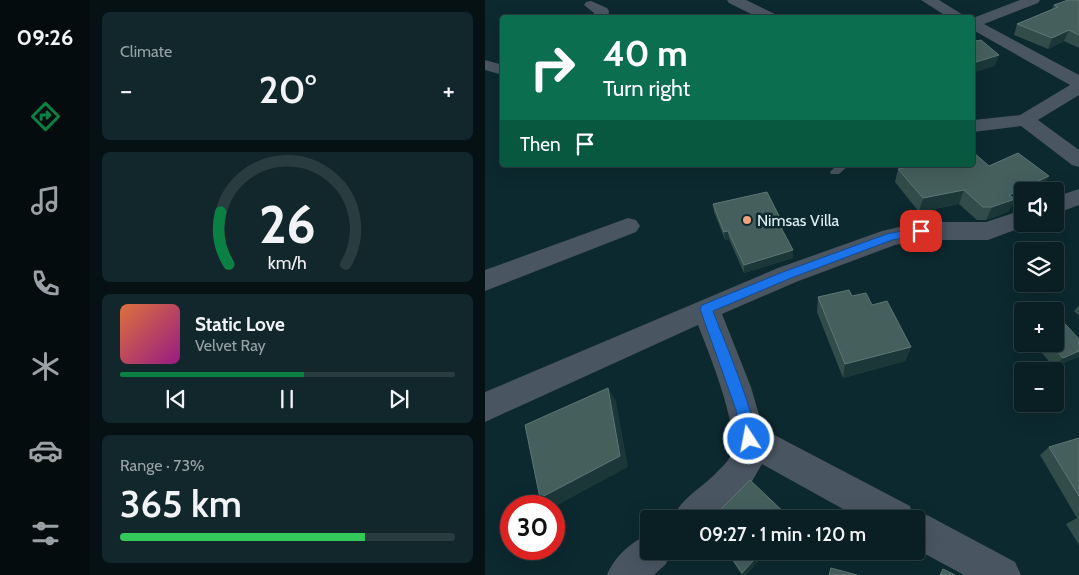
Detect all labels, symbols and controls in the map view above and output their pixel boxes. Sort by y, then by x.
text: 09:26 [17,24,73,51]
text: 40 m [603,32,688,75]
icon: right [520,35,585,100]
text: Climate [120,42,172,61]
text: 20° [259,66,316,113]
text: − [120,73,132,107]
text: + [443,73,455,107]
text: Turn right [603,75,690,102]
icon: directions [28,99,63,134]
icon: arrive [571,130,599,158]
text: Then [520,133,561,156]
map controls [1014,182,1064,412]
button: sound [1014,182,1064,232]
icon: music [28,183,63,218]
text: 26 [259,193,316,256]
pin [900,210,942,252]
place label: Nimsas Villa [757,211,839,230]
marker: Nimsas Villa [741,214,753,226]
icon: arrive [907,217,935,245]
button: layers [1014,242,1064,292]
text: km/h [268,252,307,273]
icon: phone [28,266,63,301]
button: + [1014,302,1064,352]
text: Static Love [195,313,285,336]
text: Velvet Ray [195,336,266,355]
icon: climate [28,349,63,384]
button: − [1014,362,1064,412]
icon: previous [162,385,190,413]
icon: pause [273,385,301,413]
icon: next [385,385,413,413]
position arrow [722,412,774,464]
icon: car [28,433,63,468]
text: Range · 73% [120,456,204,475]
text: 365 km [120,480,242,527]
speed limit sign: 30 [500,495,565,560]
icon: filters [28,516,63,551]
text: 09:27 · 1 min · 120 m [699,523,866,546]

